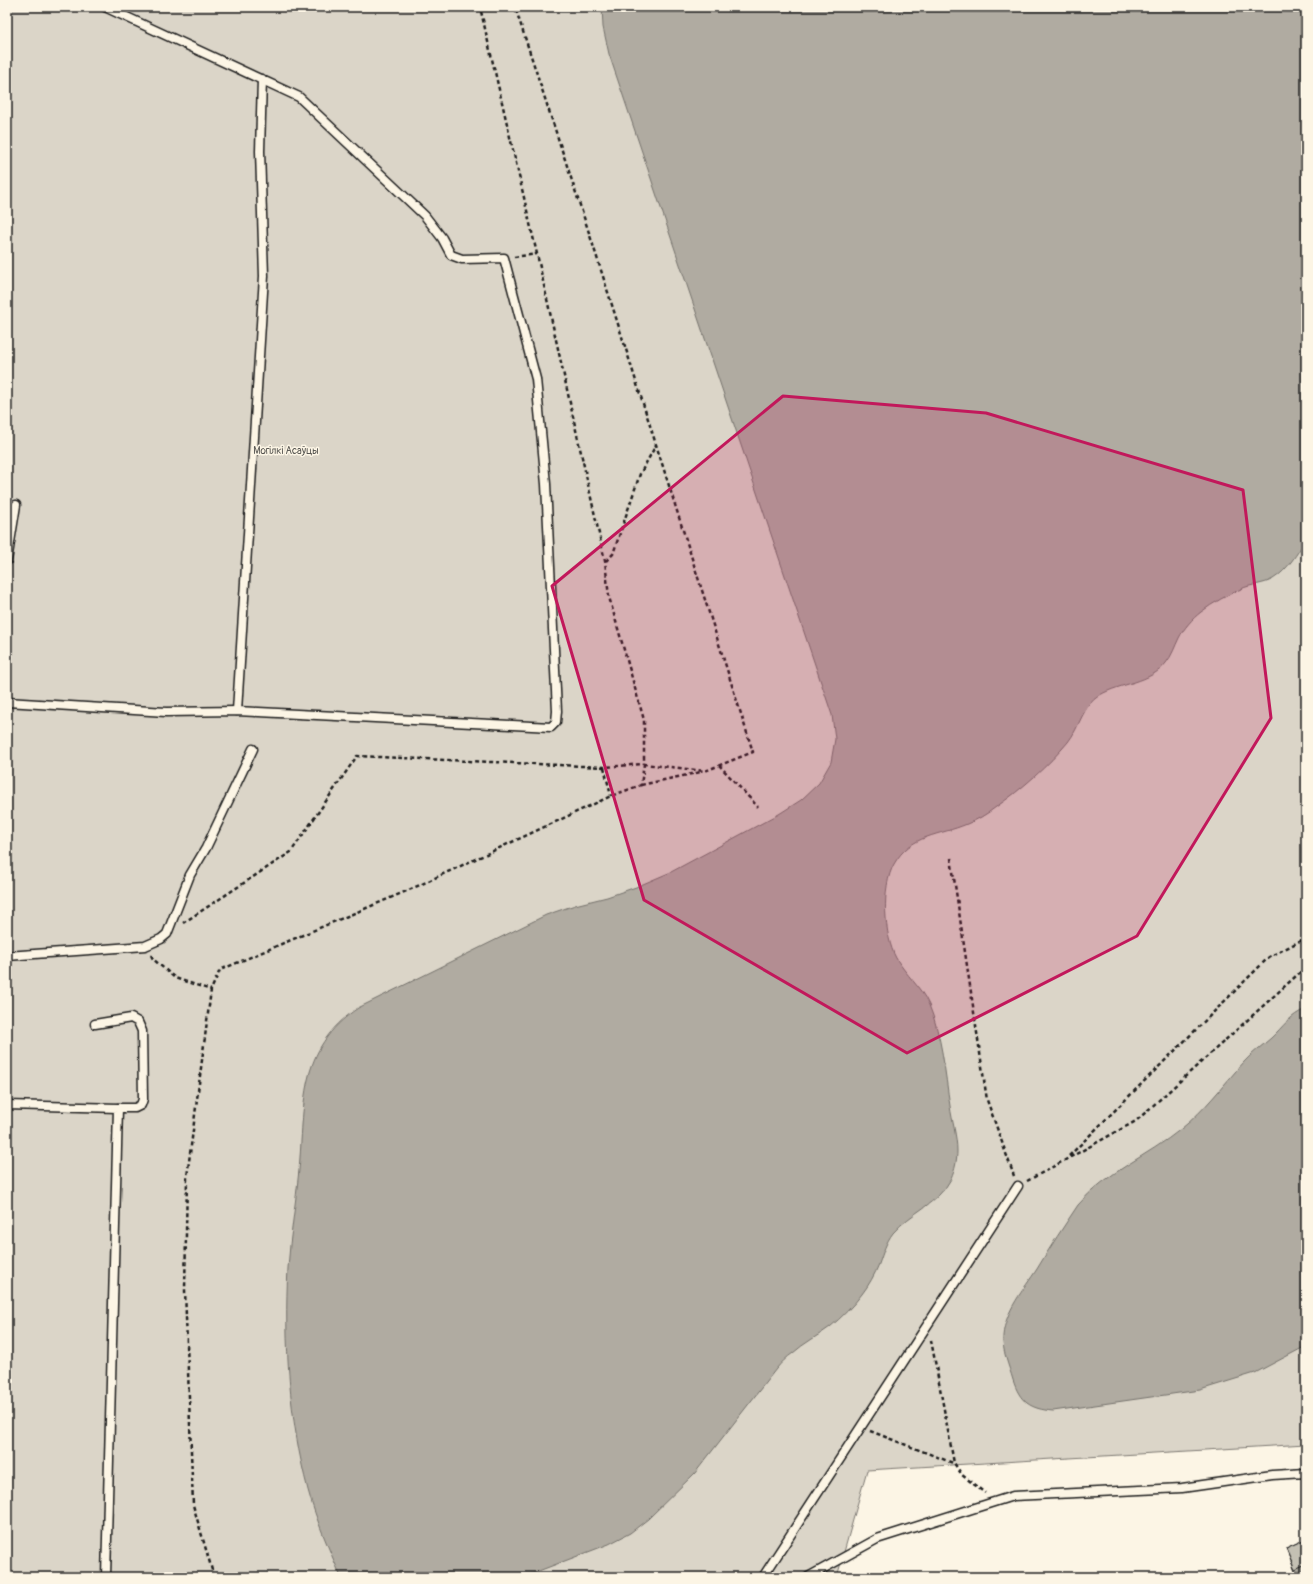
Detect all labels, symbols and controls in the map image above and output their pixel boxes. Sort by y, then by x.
park label: Могілкі Асаўцы [253,445,319,457]

